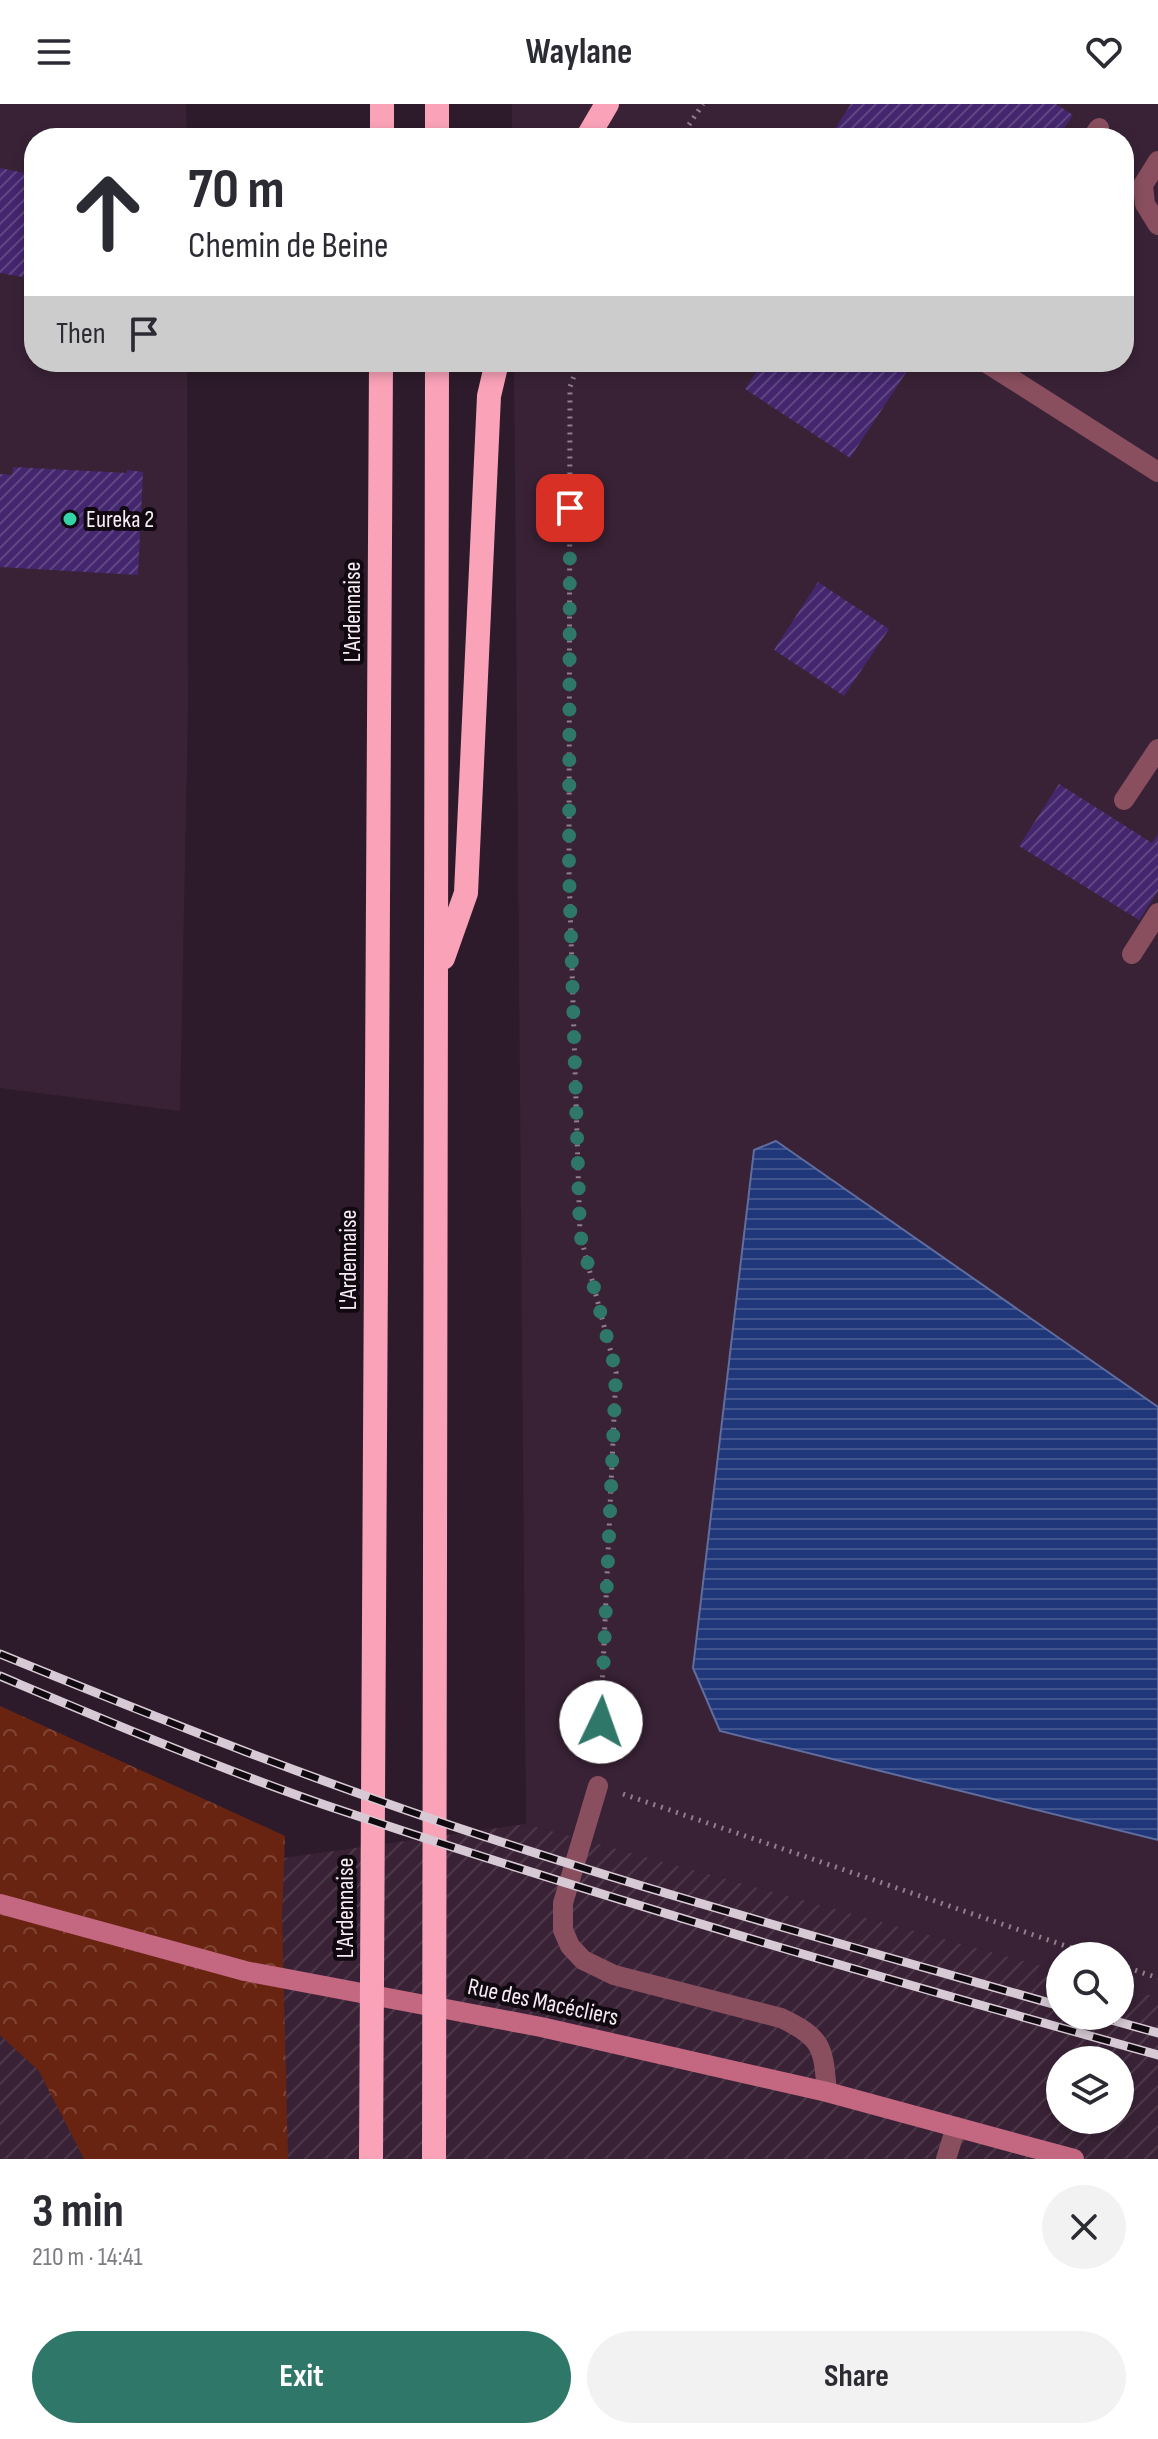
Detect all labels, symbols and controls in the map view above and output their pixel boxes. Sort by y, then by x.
icon: menu [32,30,76,74]
icon: heart [1082,30,1126,74]
text: Waylane [526,31,632,74]
text: 70 m [188,157,285,224]
icon: ahead [56,160,160,264]
text: Chemin de Beine [188,225,389,268]
icon: arrive [122,312,166,356]
text: Then [56,316,106,352]
pin [536,474,604,542]
icon: arrive [548,486,592,530]
place label: Eureka 2 [86,505,154,534]
marker: Eureka 2 [61,510,79,528]
street label: L'Ardennaise [338,562,367,662]
street label: L'Ardennaise [334,1210,363,1310]
position arrow [559,1680,643,1764]
street label: L'Ardennaise [331,1858,360,1958]
map controls [1046,1942,1134,2134]
button: search [1046,1942,1134,2030]
street label: Rue des Macécliers [465,1972,621,2032]
button: layers [1046,2046,1134,2134]
text: 3 min [32,2183,124,2240]
button: close [1042,2185,1126,2269]
text: 210 m · 14:41 [32,2242,143,2273]
button: Exit [32,2331,571,2423]
button: Share [587,2331,1126,2423]

